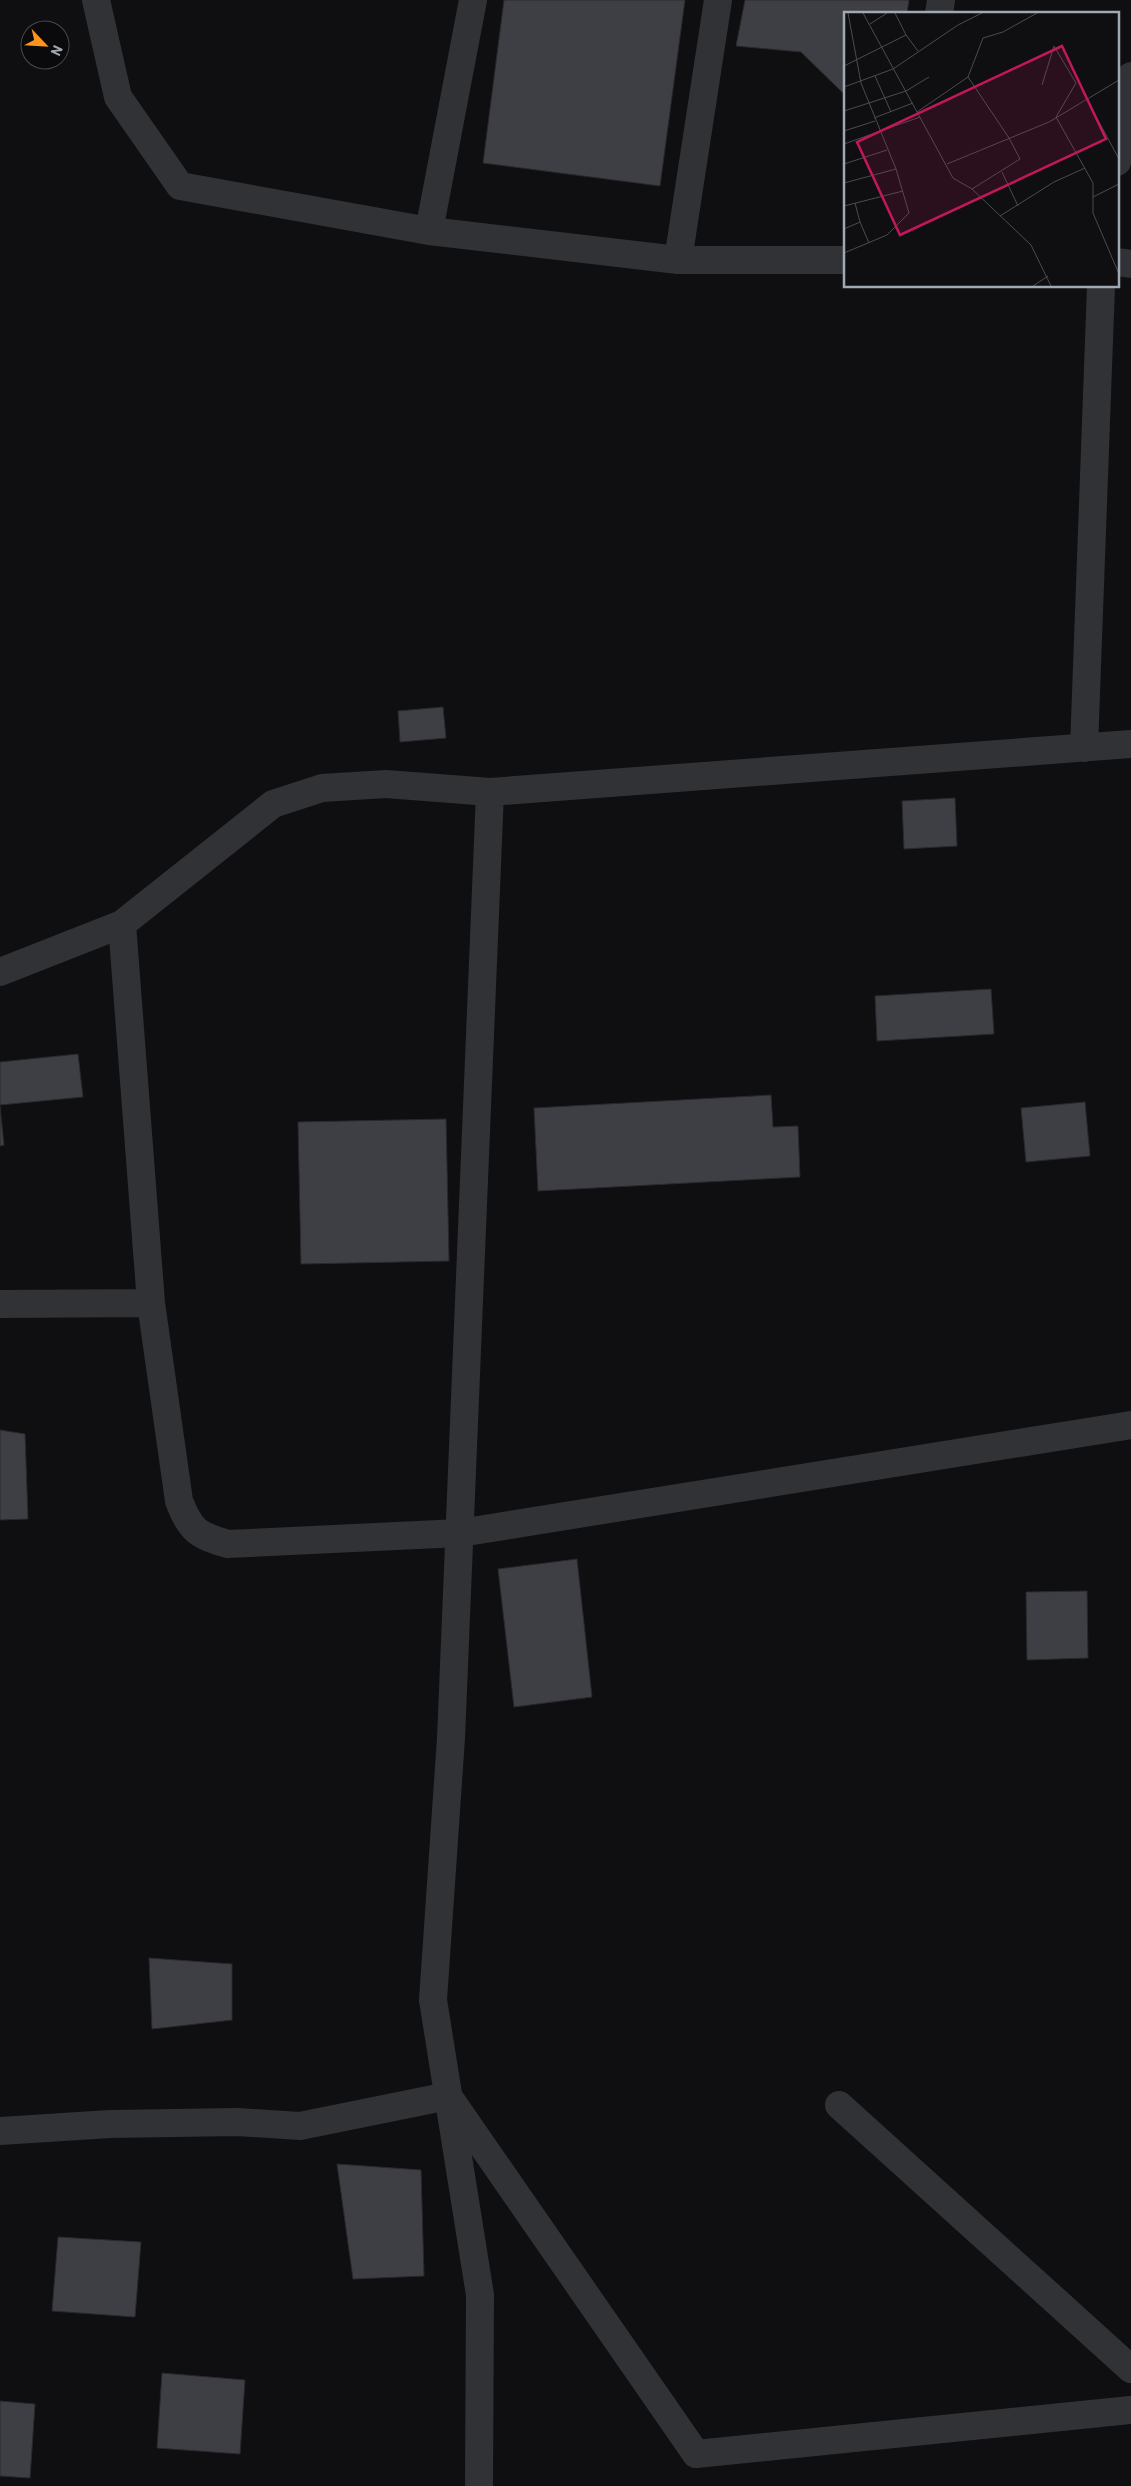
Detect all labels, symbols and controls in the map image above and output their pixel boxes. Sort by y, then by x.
inset map [844,12,1118,288]
north arrow [20,20,70,70]
text: N [48,43,67,59]

